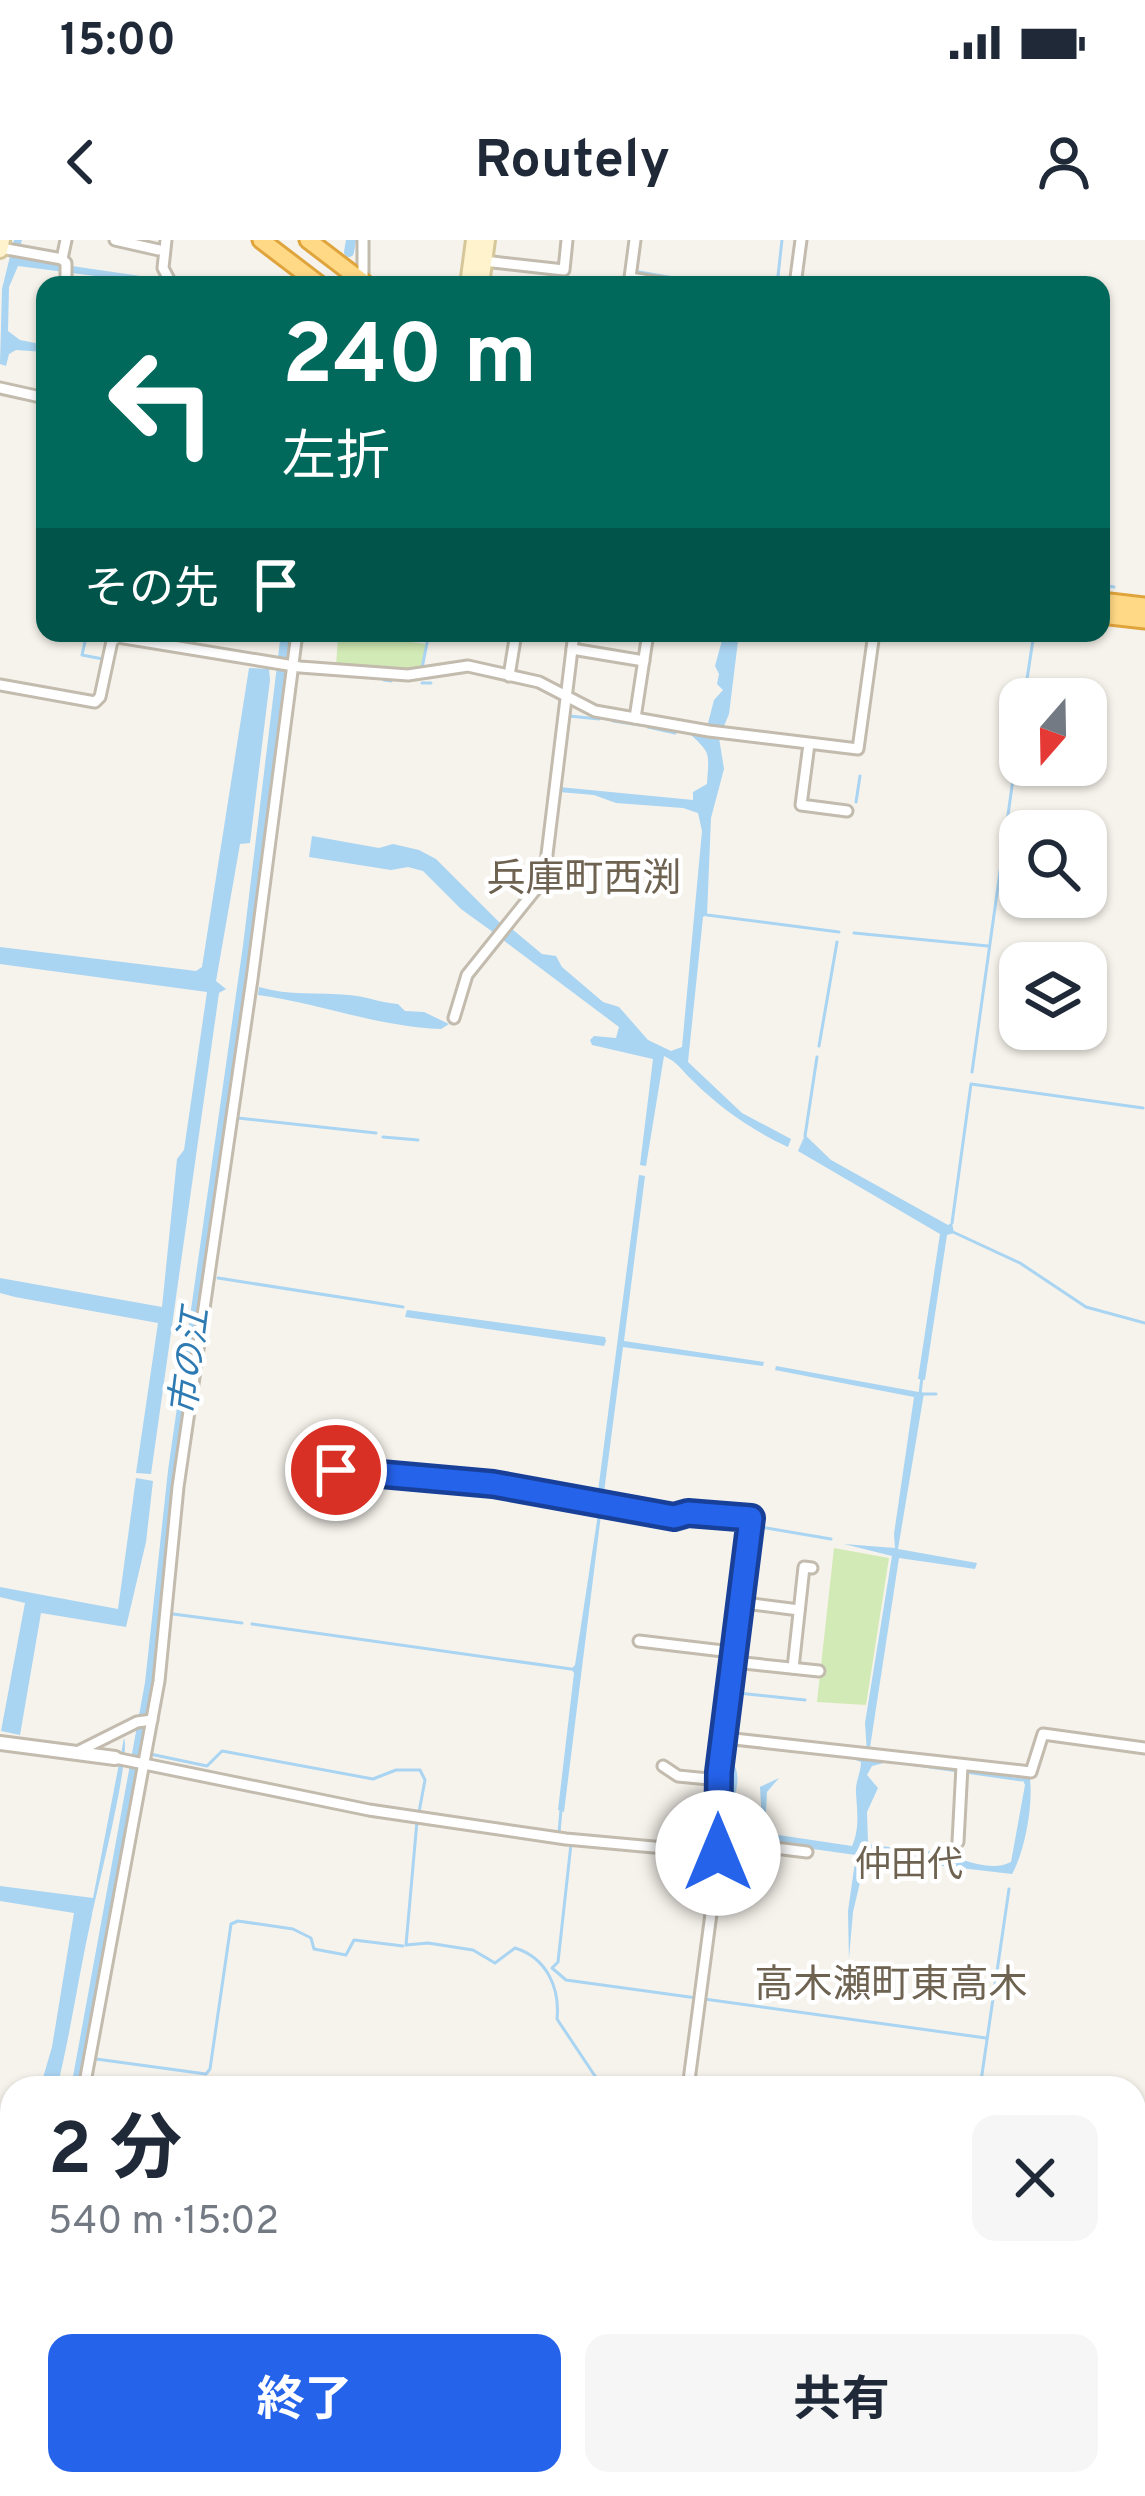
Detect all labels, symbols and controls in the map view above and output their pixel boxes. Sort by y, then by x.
text: 15:00 [60,14,176,71]
text: Routely [475,128,670,197]
icon: back [48,129,114,195]
icon: person [1031,129,1097,195]
text: 240 m [282,307,537,413]
icon: left [84,324,240,480]
text: 左折 [282,426,390,495]
icon: arrive [243,552,309,618]
text: その先 [84,563,219,620]
north arrow [999,678,1107,786]
map controls [999,678,1107,1050]
button: search [999,810,1107,918]
district label: 兵庫町西渕 [486,857,682,906]
button: layers [999,942,1107,1050]
water label: 市の江 [163,1302,222,1418]
pin [285,1419,387,1521]
icon: arrive [303,1437,369,1503]
position arrow [655,1790,781,1916]
district label: 仲田代 [855,1844,963,1890]
district label: 高木瀬町東高木 [754,1963,1028,2012]
text: 2 分 [48,2108,182,2200]
button: close [972,2115,1098,2241]
text: 540 m · 15:02 [48,2199,279,2248]
button: 終了 [48,2334,561,2472]
button: 共有 [585,2334,1098,2472]

